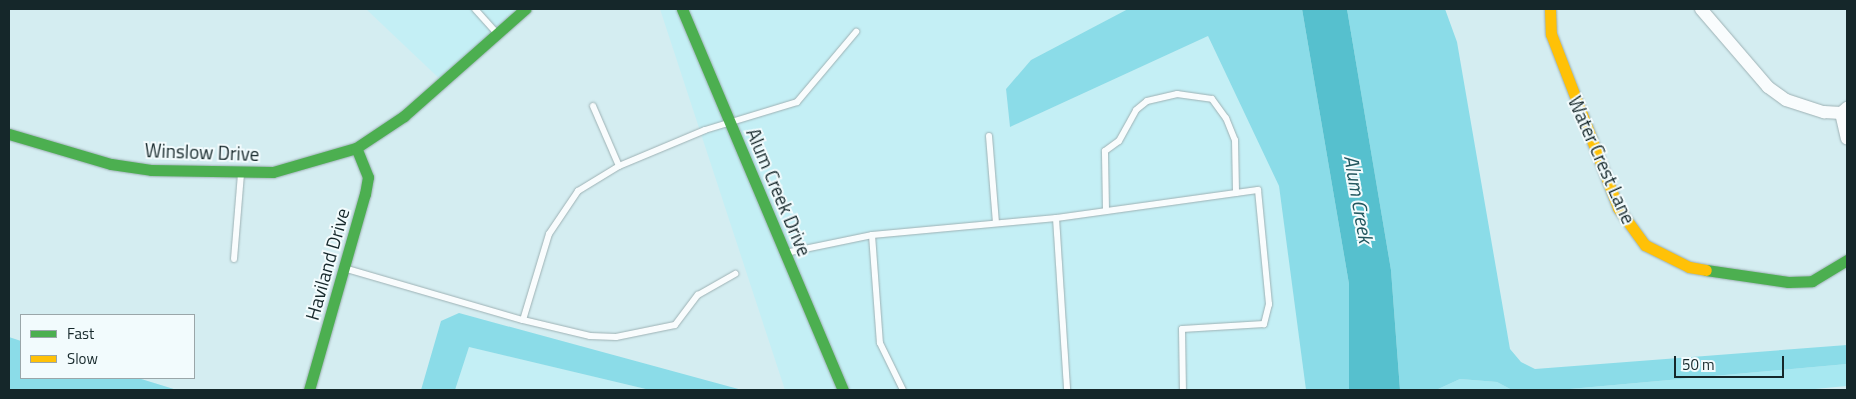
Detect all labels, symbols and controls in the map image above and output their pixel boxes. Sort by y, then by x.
street label: Water Crest Lane [1564,93,1640,227]
street label: Alum Creek Drive [742,125,816,259]
street label: Winslow Drive [144,139,260,165]
water label: Alum Creek [1339,153,1379,245]
street label: Haviland Drive [300,205,354,323]
legend [20,314,195,379]
text: Fast [67,322,94,345]
scale bar [1676,346,1786,378]
text: Slow [67,347,98,370]
text: 50 m [1682,353,1715,376]

